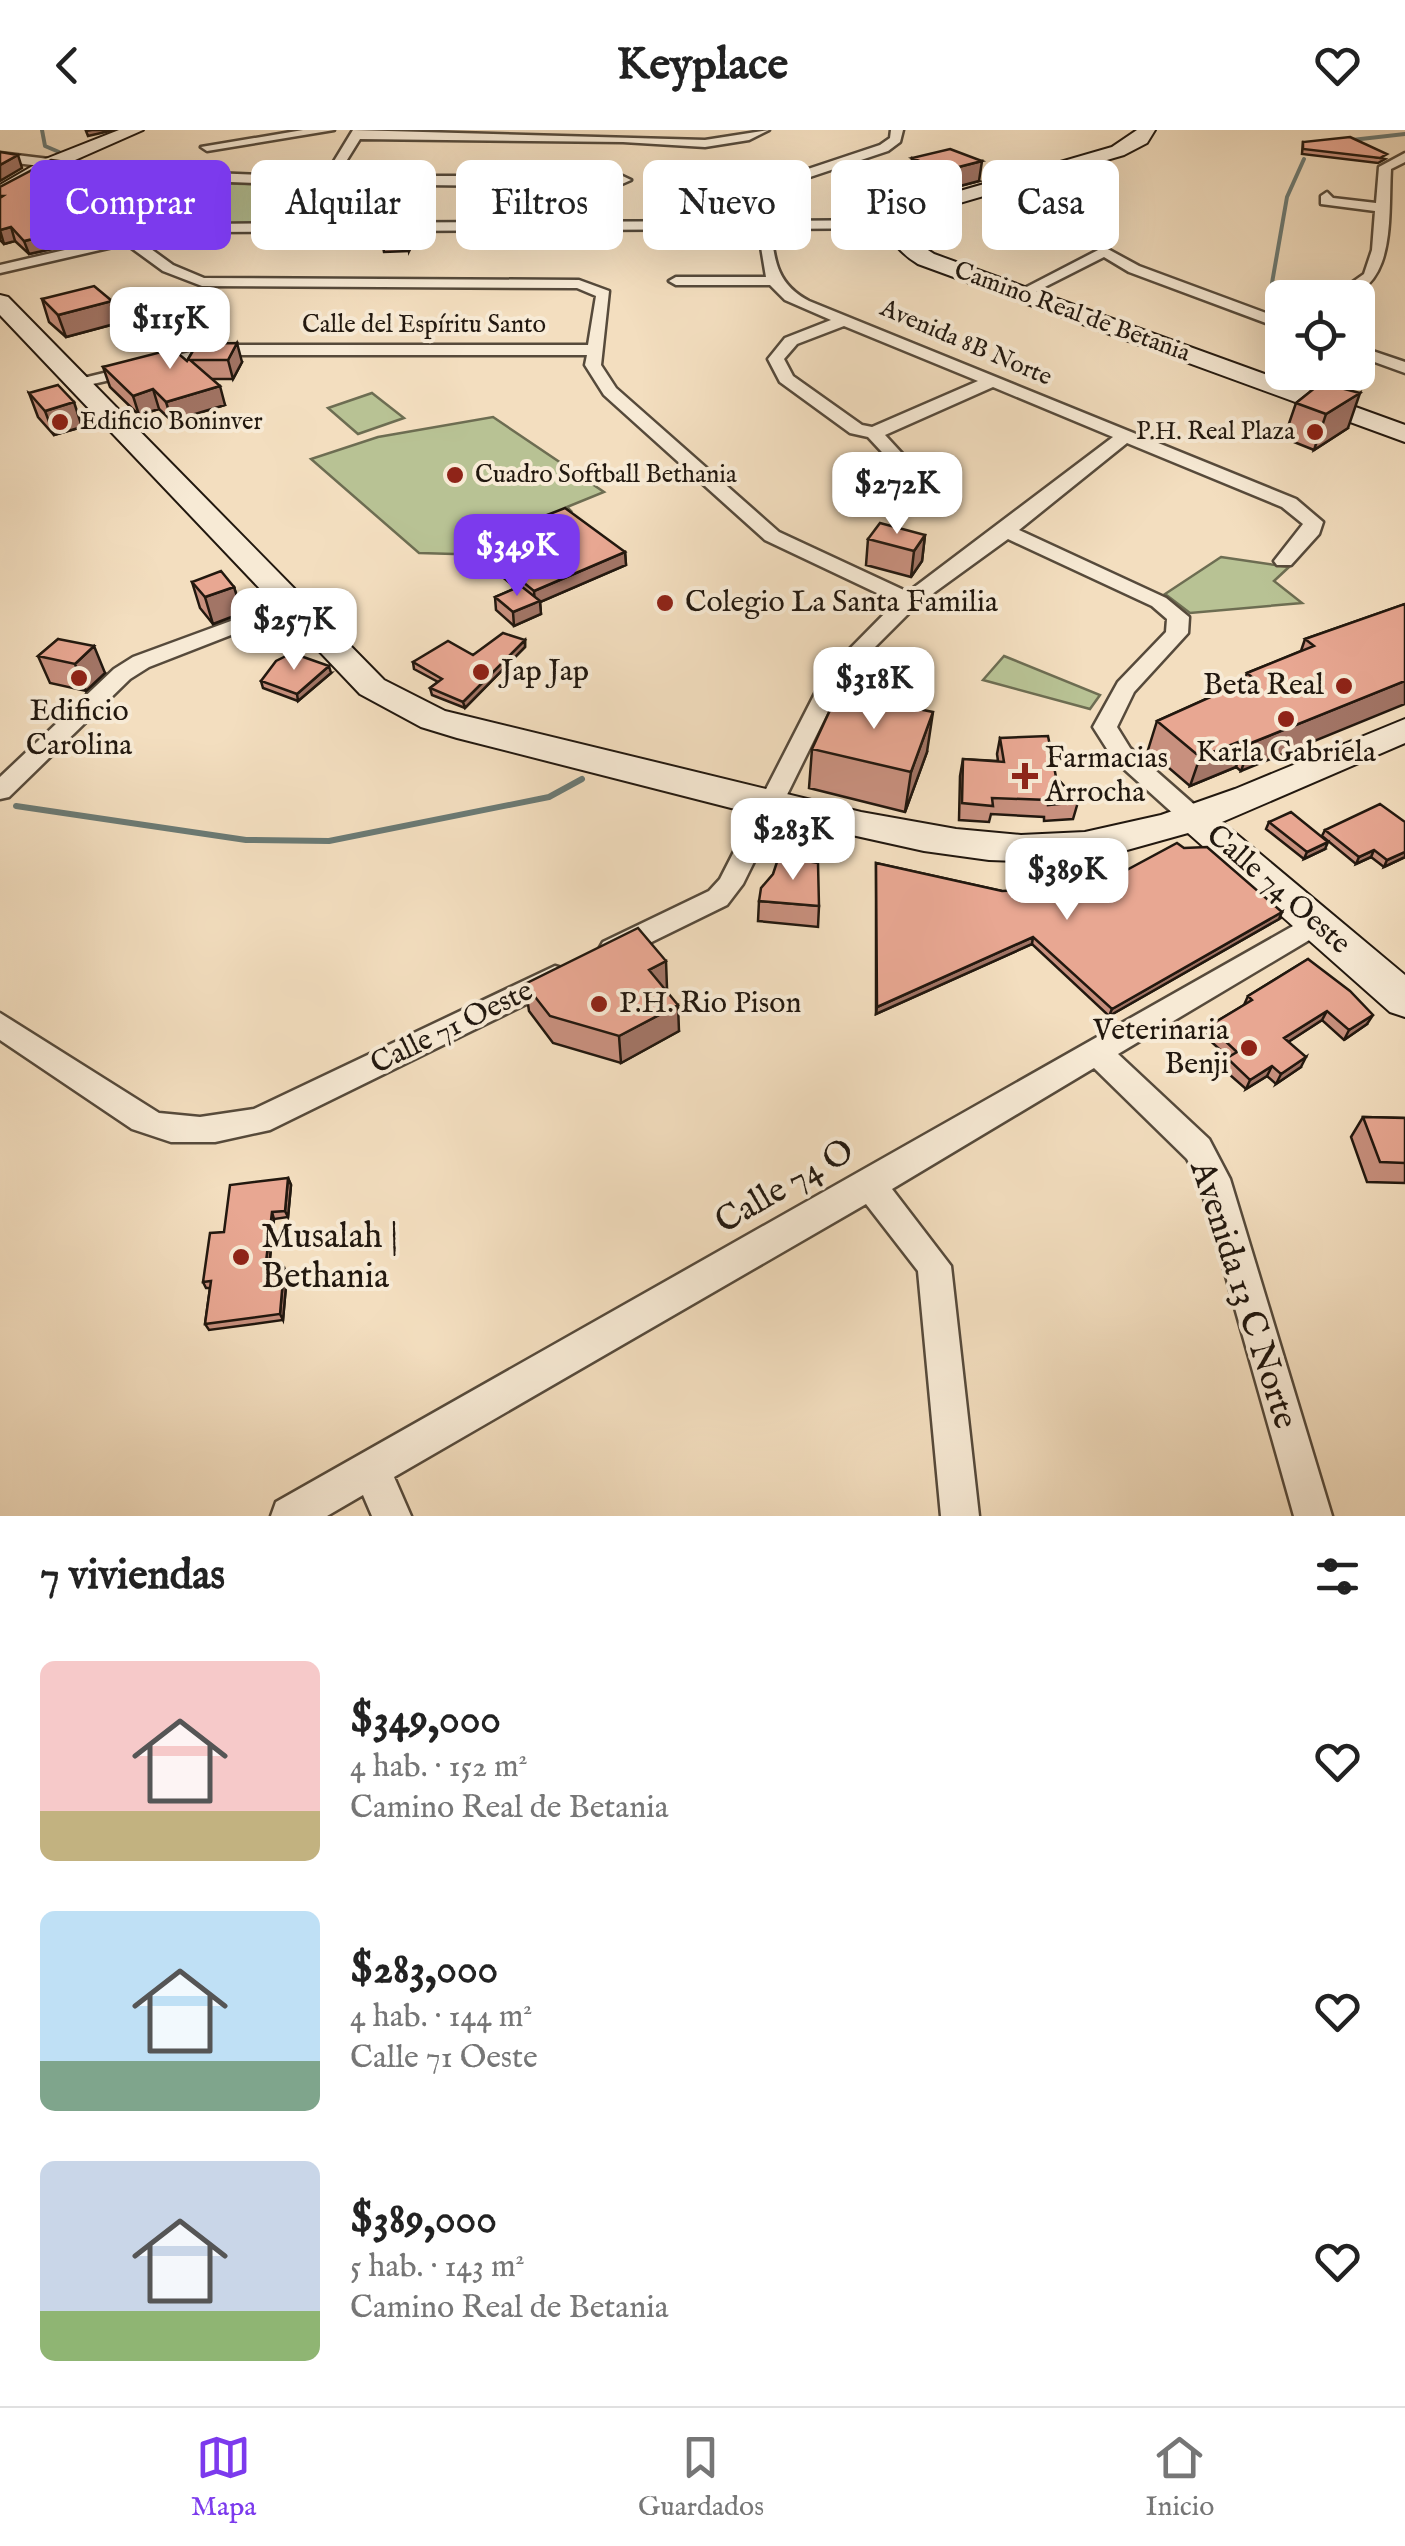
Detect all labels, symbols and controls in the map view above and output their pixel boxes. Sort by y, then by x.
text: Keyplace [617,37,788,94]
icon: back [40,38,95,93]
icon: heart [1310,38,1365,93]
chip: Comprar [30,160,231,250]
chip: Alquilar [251,160,436,250]
chip: Filtros [456,160,623,250]
chip: Nuevo [643,160,811,250]
chip: Piso [831,160,962,250]
chip: Casa [982,160,1119,250]
street label: Camino Real de Betania [950,254,1195,370]
map controls [1265,280,1375,390]
button: locate [1265,280,1375,390]
pin: $115K [100,287,240,372]
street label: Avenida 8B Norte [874,292,1057,394]
text: $115K [132,299,208,340]
street label: Calle del Espíritu Santo [302,309,546,341]
place label: Edificio Boninver [80,406,263,438]
marker: Edificio Boninver [49,411,71,433]
place label: P.H. Real Plaza [1136,416,1295,448]
marker: P.H. Real Plaza [1304,421,1326,443]
pin: $272K [827,452,967,537]
place label: Cuadro Softball Bethania [475,459,737,491]
marker: Cuadro Softball Bethania [444,464,466,486]
text: $272K [854,464,940,505]
pin: $349K [447,514,587,599]
text: $349K [476,526,558,567]
place label: Colegio La Santa Familia [685,584,998,622]
pin: $257K [224,588,364,673]
marker: Colegio La Santa Familia [654,592,676,614]
text: $257K [253,600,335,641]
pin: $318K [804,647,944,732]
place label: Jap Jap [498,653,589,691]
text: $318K [835,659,913,700]
marker: Jap Jap [470,661,492,683]
marker: Edificio Carolina [68,667,90,689]
place label: Beta Real [1203,667,1325,705]
marker: Beta Real [1333,675,1355,697]
place label: Edificio Carolina [26,693,132,765]
marker: Karla Gabriela [1275,708,1297,730]
place label: Karla Gabriela [1196,734,1376,772]
place label: Farmacias Arrocha [1044,740,1168,812]
marker: Farmacias Arrocha [1014,765,1036,787]
pin: $283K [723,798,863,883]
text: $283K [753,810,833,851]
street label: Calle 74 Oeste [1198,817,1358,963]
pin: $389K [997,838,1137,923]
text: $389K [1027,850,1107,891]
street label: Calle 71 Oeste [365,972,539,1084]
place label: P.H. Rio Pison [619,985,801,1023]
marker: P.H. Rio Pison [588,993,610,1015]
place label: Veterinaria Benji [1092,1012,1229,1084]
marker: Veterinaria Benji [1238,1037,1260,1059]
street label: Calle 74 O [708,1129,862,1245]
street label: Avenida 13 C Norte [1178,1154,1308,1435]
place label: Musalah | Bethania [261,1215,399,1300]
marker: Musalah | Bethania [230,1246,252,1268]
icon: filters [1310,1549,1365,1604]
text: 7 viviendas [40,1550,225,1603]
text: $349,000 [350,1694,501,1747]
icon: home [120,1701,240,1821]
icon: heart [1310,1734,1365,1789]
text: 4 hab. · 152 m² [350,1747,528,1788]
text: Camino Real de Betania [350,1788,669,1829]
text: $283,000 [350,1944,498,1997]
icon: home [120,1951,240,2071]
icon: heart [1310,1984,1365,2039]
text: 4 hab. · 144 m² [350,1997,532,2038]
text: Calle 71 Oeste [350,2038,538,2079]
text: $389,000 [350,2194,497,2247]
icon: home [120,2201,240,2321]
icon: heart [1310,2234,1365,2289]
text: 5 hab. · 143 m² [350,2247,525,2288]
text: Camino Real de Betania [350,2288,669,2329]
tab: Mapa [191,2430,256,2525]
tab: Guardados [638,2430,764,2525]
tab: Inicio [1145,2430,1214,2525]

